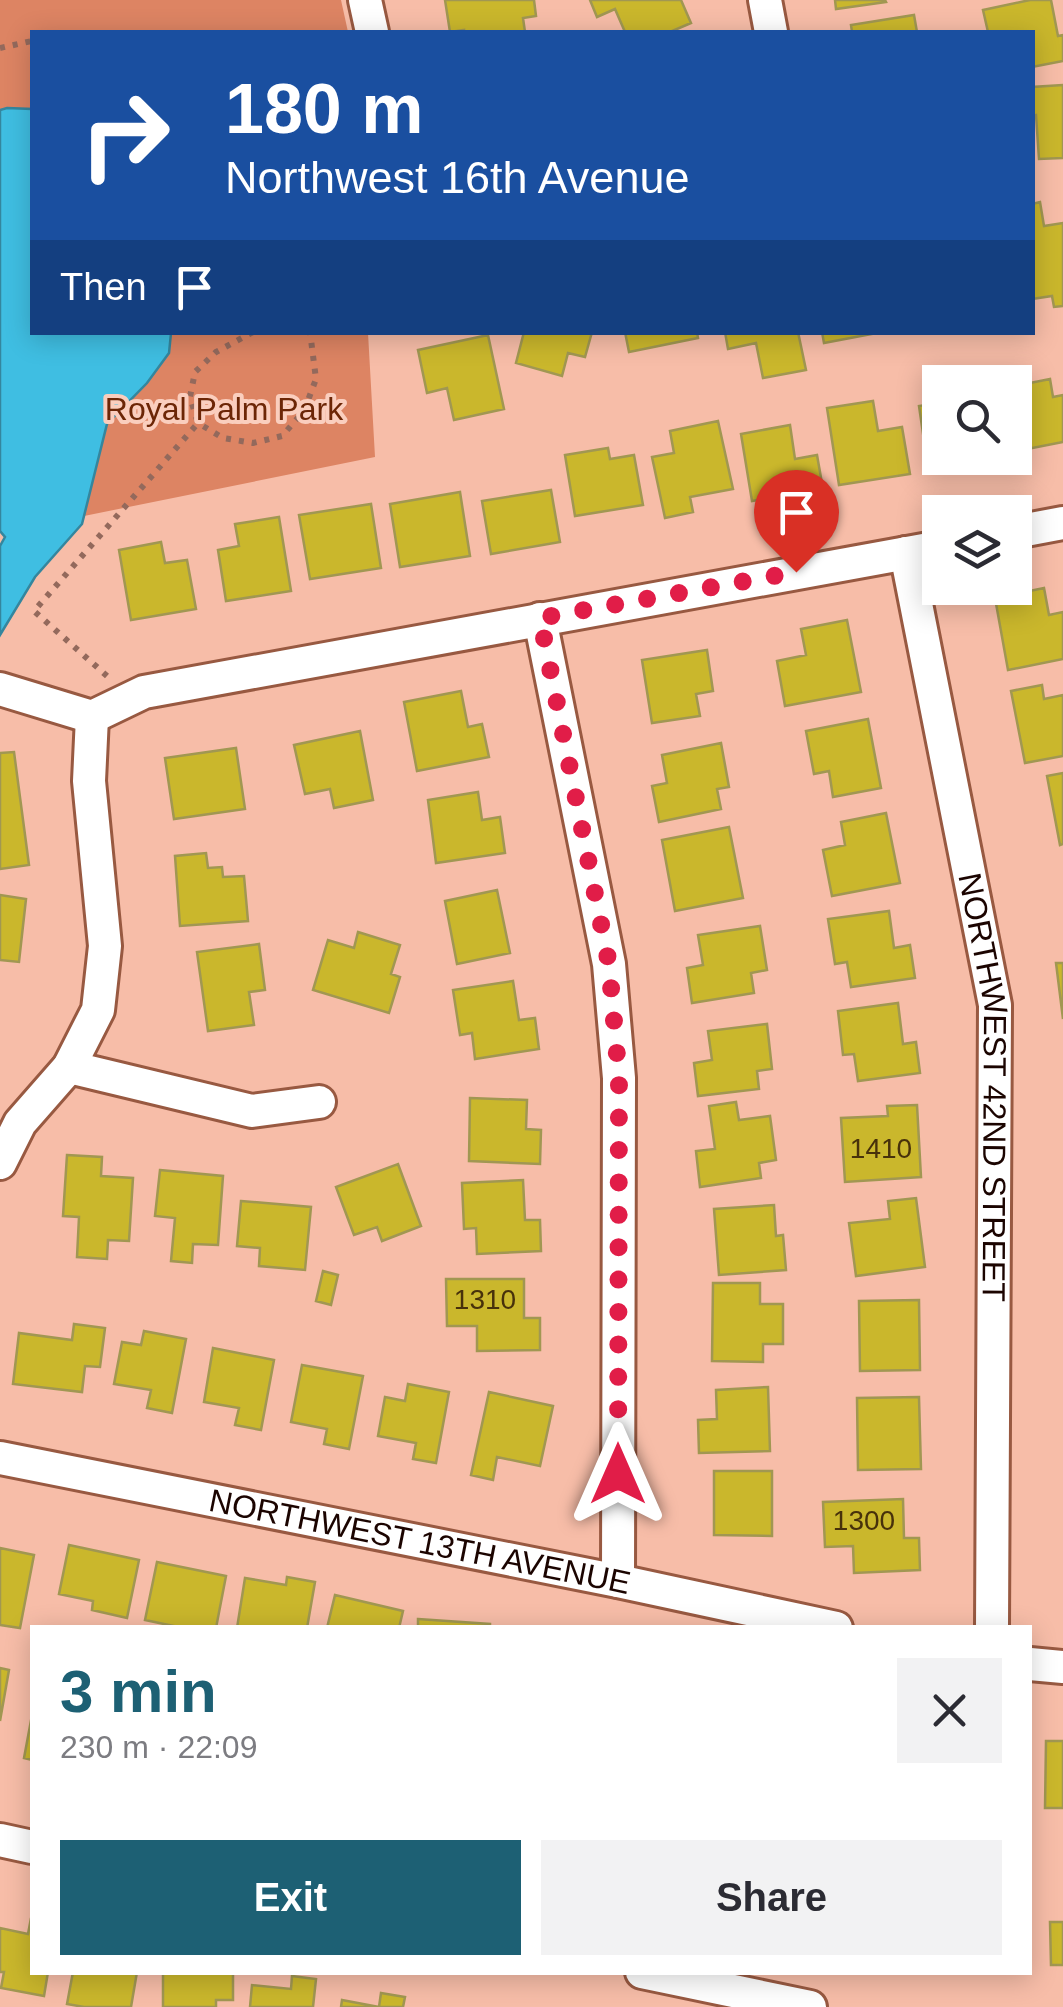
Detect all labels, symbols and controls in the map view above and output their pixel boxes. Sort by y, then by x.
icon: right [60,70,190,200]
text: 180 m [225,70,423,148]
text: Northwest 16th Avenue [225,152,689,203]
icon: arrive [167,260,222,315]
text: Then [60,266,147,308]
map controls [922,365,1032,605]
button: search [922,365,1032,475]
park label: Royal Palm Park [105,391,344,427]
pin [754,470,839,573]
icon: arrive [769,485,824,540]
button: layers [922,495,1032,605]
street label: NORTHWEST 42ND STREET [951,870,1015,1302]
house number: 1410 [850,1133,912,1164]
house number: 1310 [454,1284,516,1315]
position arrow [566,1422,670,1526]
street label: NORTHWEST 13TH AVENUE [206,1482,634,1601]
house number: 1300 [833,1505,895,1536]
text: 3 min [60,1658,217,1725]
button: close [897,1658,1002,1763]
text: 230 m · 22:09 [60,1729,257,1765]
button: Exit [60,1840,521,1955]
button: Share [541,1840,1002,1955]

